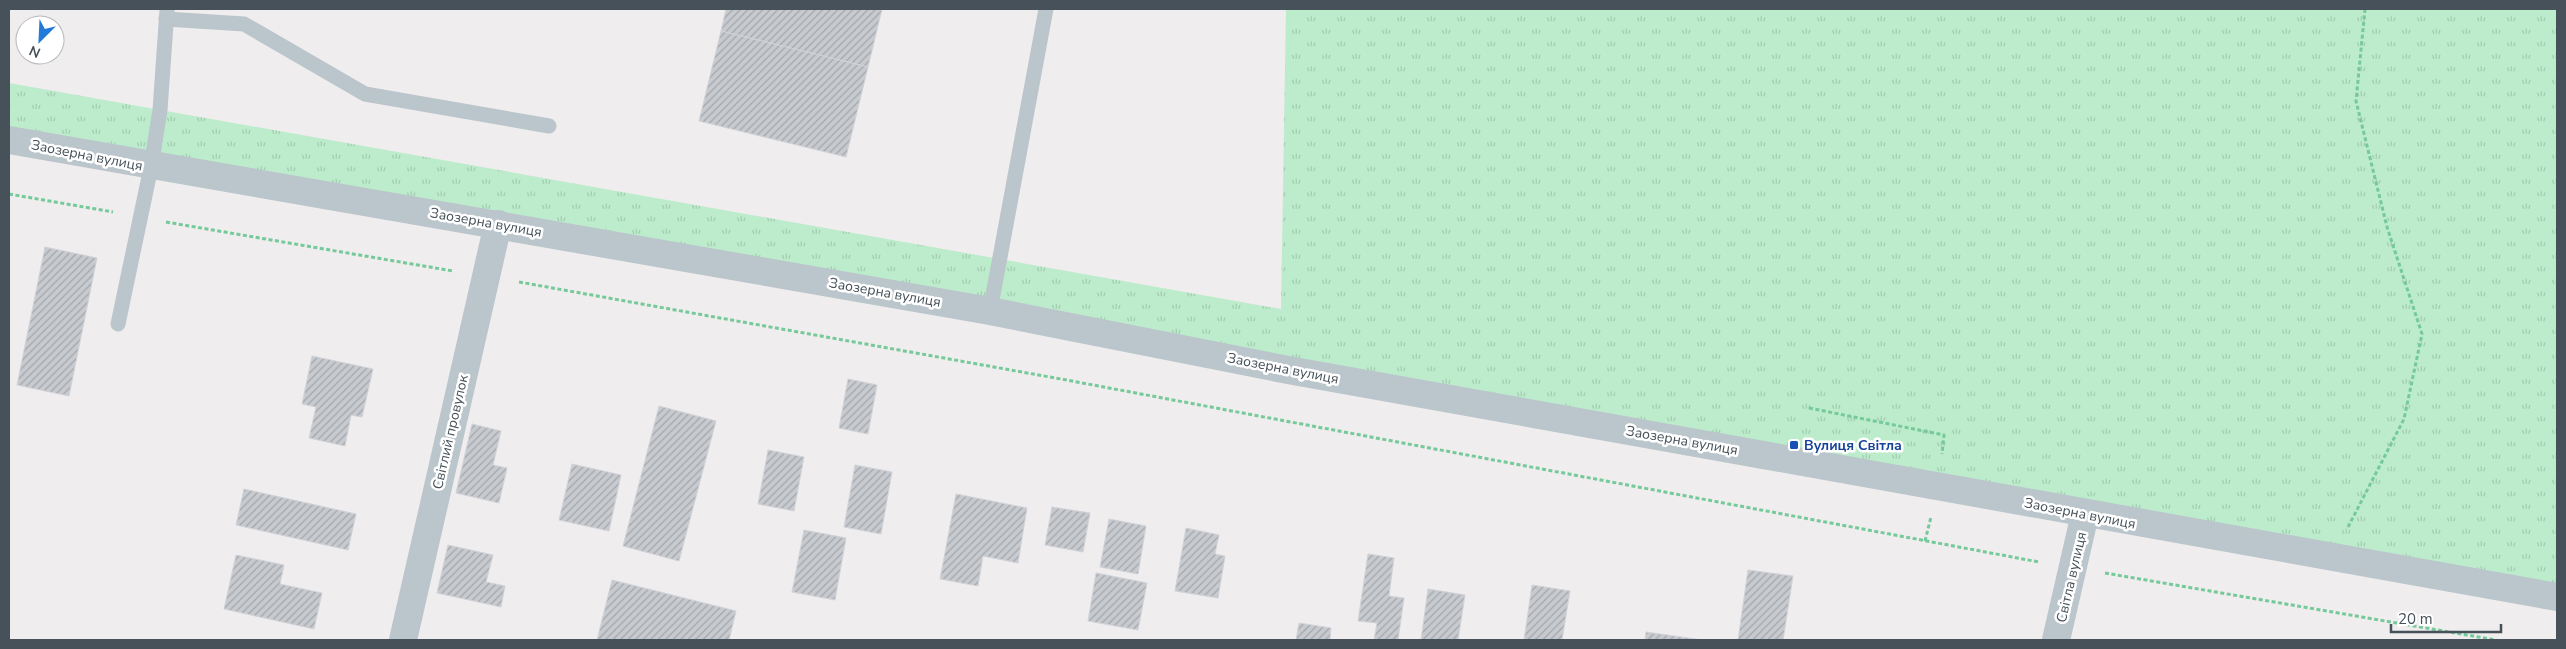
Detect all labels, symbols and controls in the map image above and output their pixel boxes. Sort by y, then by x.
north arrow [15,15,65,65]
text: N [26,41,44,62]
street label: Заозерна вулиця [29,135,144,176]
street label: Заозерна вулиця [428,203,543,242]
street label: Заозерна вулиця [827,273,942,312]
street label: Заозерна вулиця [1225,348,1340,389]
street label: Світлий провулок [428,372,473,491]
street label: Заозерна вулиця [1624,421,1739,460]
place label: Вулиця Світла [1804,436,1902,455]
marker: Вулиця Світла [1788,439,1800,451]
street label: Заозерна вулиця [2022,493,2137,534]
street label: Світла вулиця [2052,530,2091,624]
scale bar [2391,602,2501,634]
text: 20 m [2398,609,2433,629]

